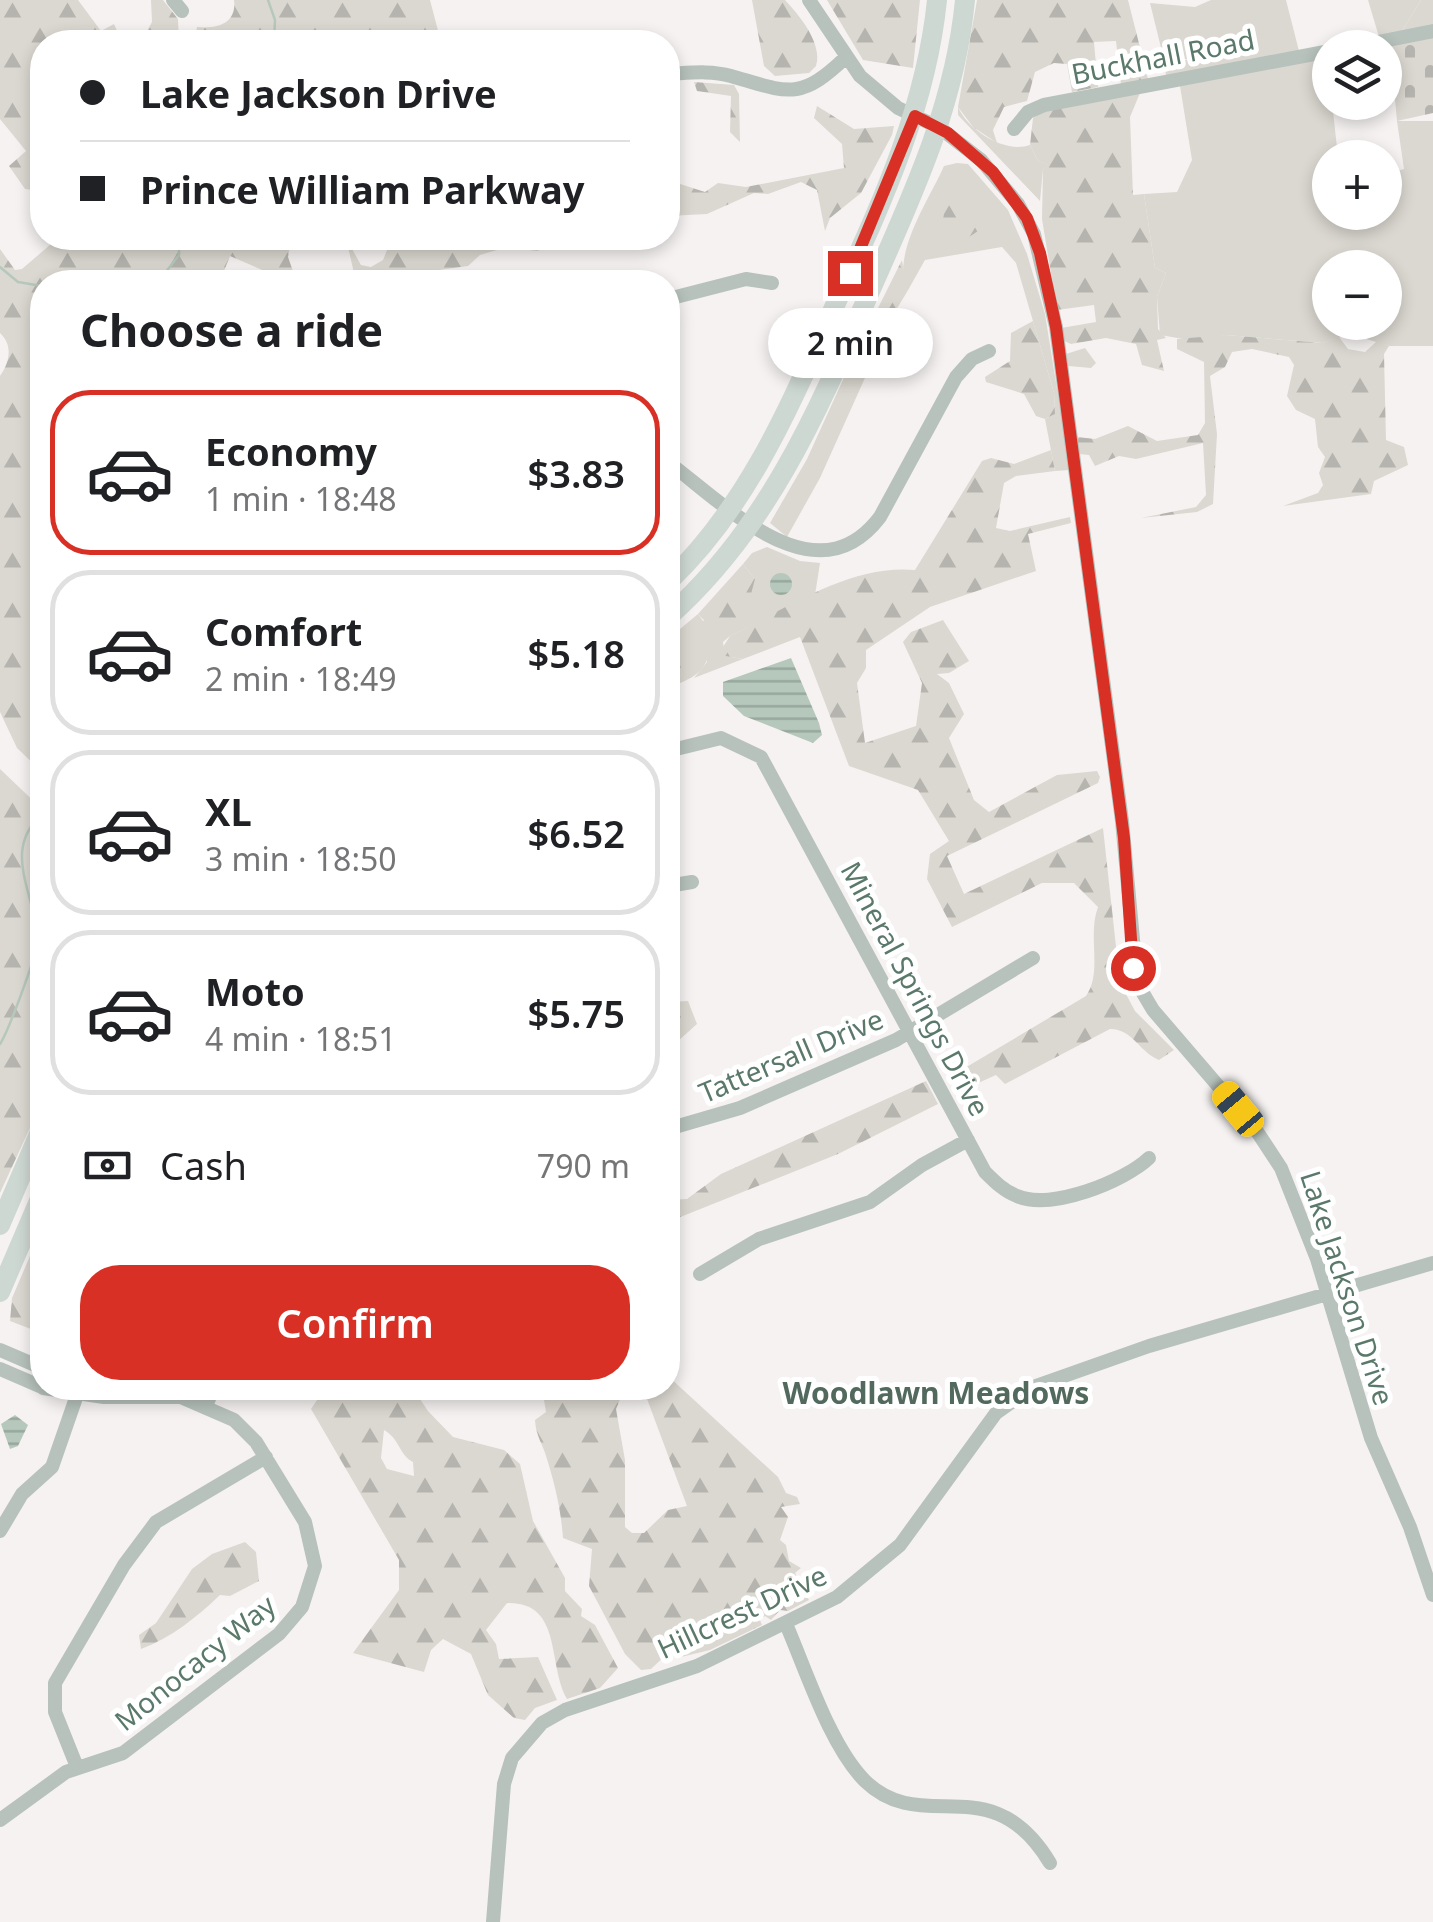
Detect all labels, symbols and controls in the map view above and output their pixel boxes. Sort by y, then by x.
street label: Buckhall Road [1068,20,1258,92]
map controls [1312,30,1402,340]
button: layers [1312,30,1402,120]
text: Lake Jackson Drive [140,67,497,119]
button: + [1312,140,1402,230]
text: Prince William Parkway [140,163,585,215]
button: − [1312,250,1402,340]
route end [828,251,873,296]
text: Choose a ride [80,299,383,360]
callout: 2 min [768,308,932,378]
text: 2 min [807,321,894,364]
text: Economy [205,425,377,477]
icon: car [85,428,175,518]
text: $3.83 [528,447,625,499]
text: 1 min · 18:48 [205,477,397,520]
text: Comfort [205,605,362,657]
icon: car [85,608,175,698]
text: $5.18 [528,627,625,679]
text: 2 min · 18:49 [205,657,397,700]
text: XL [205,785,252,837]
icon: car [85,788,175,878]
text: $6.52 [528,807,625,859]
text: 3 min · 18:50 [205,837,397,880]
street label: Mineral Springs Drive [833,855,999,1122]
route start [1111,946,1156,991]
text: Moto [205,965,305,1017]
icon: car [85,968,175,1058]
text: $5.75 [528,987,625,1039]
street label: Tattersall Drive [693,999,889,1111]
text: 4 min · 18:51 [205,1017,397,1060]
car [1207,1076,1269,1142]
icon: cash [80,1138,135,1193]
text: Cash [160,1139,247,1191]
text: 790 m [537,1144,630,1187]
street label: Lake Jackson Drive [1292,1166,1404,1410]
button: Confirm [80,1265,630,1380]
district label: Woodlawn Meadows [783,1372,1089,1413]
street label: Hillcrest Drive [651,1555,832,1667]
street label: Monocacy Way [106,1585,283,1739]

